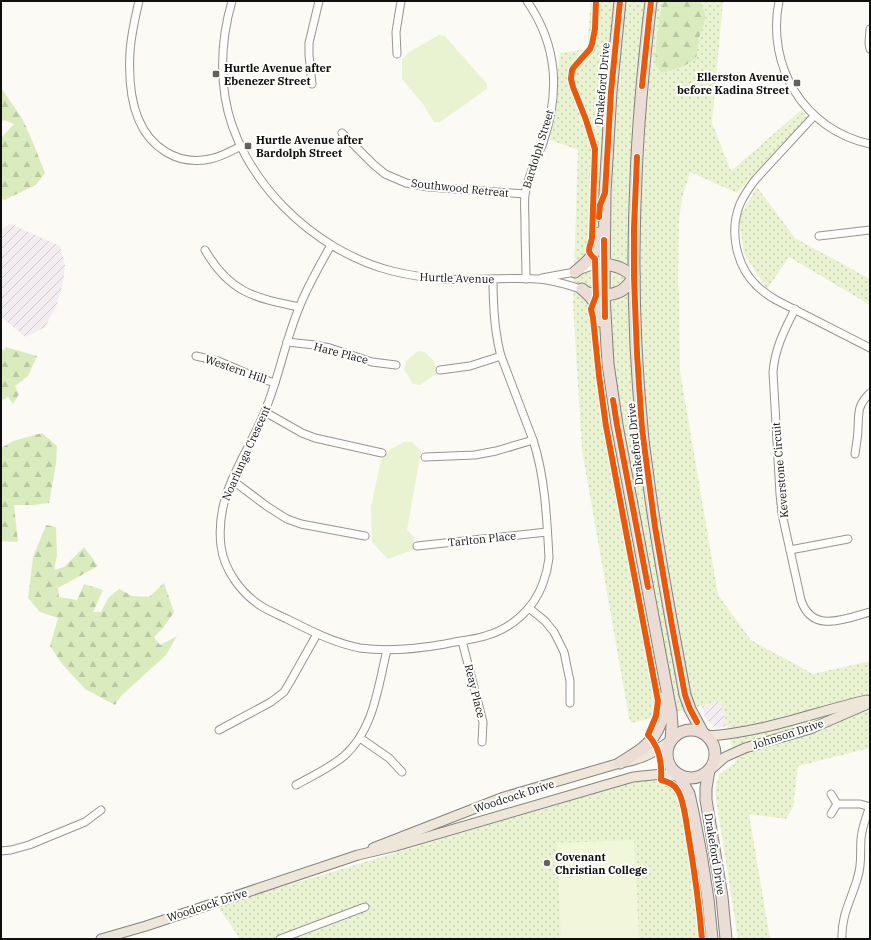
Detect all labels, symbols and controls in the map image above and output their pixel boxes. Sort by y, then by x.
street label: Drakeford Drive [591,42,613,126]
place label: Hurtle Avenue after Ebenezer Street [224,61,332,88]
marker: Hurtle Avenue after Ebenezer Street [211,69,221,79]
place label: Ellerston Avenue before Kadina Street [677,70,789,97]
marker: Ellerston Avenue before Kadina Street [792,78,802,88]
street label: Bardolph Street [519,108,557,190]
place label: Hurtle Avenue after Bardolph Street [256,133,364,160]
marker: Hurtle Avenue after Bardolph Street [243,141,253,151]
street label: Southwood Retreat [410,176,510,200]
street label: Hurtle Avenue [419,270,495,286]
street label: Hare Place [312,339,370,367]
street label: Western Hill [203,352,269,386]
street label: Drakeford Drive [624,402,646,486]
street label: Noarlunga Crescent [219,403,273,503]
street label: Keverstone Circuit [769,421,791,518]
street label: Tarlton Place [447,528,517,550]
street label: Reay Place [462,663,488,720]
street label: Johnson Drive [751,716,825,752]
street label: Woodcock Drive [472,776,556,816]
street label: Drakeford Drive [702,812,728,896]
place label: Covenant Christian College [555,850,648,877]
marker: Covenant Christian College [542,858,552,868]
street label: Woodcock Drive [165,885,249,925]

